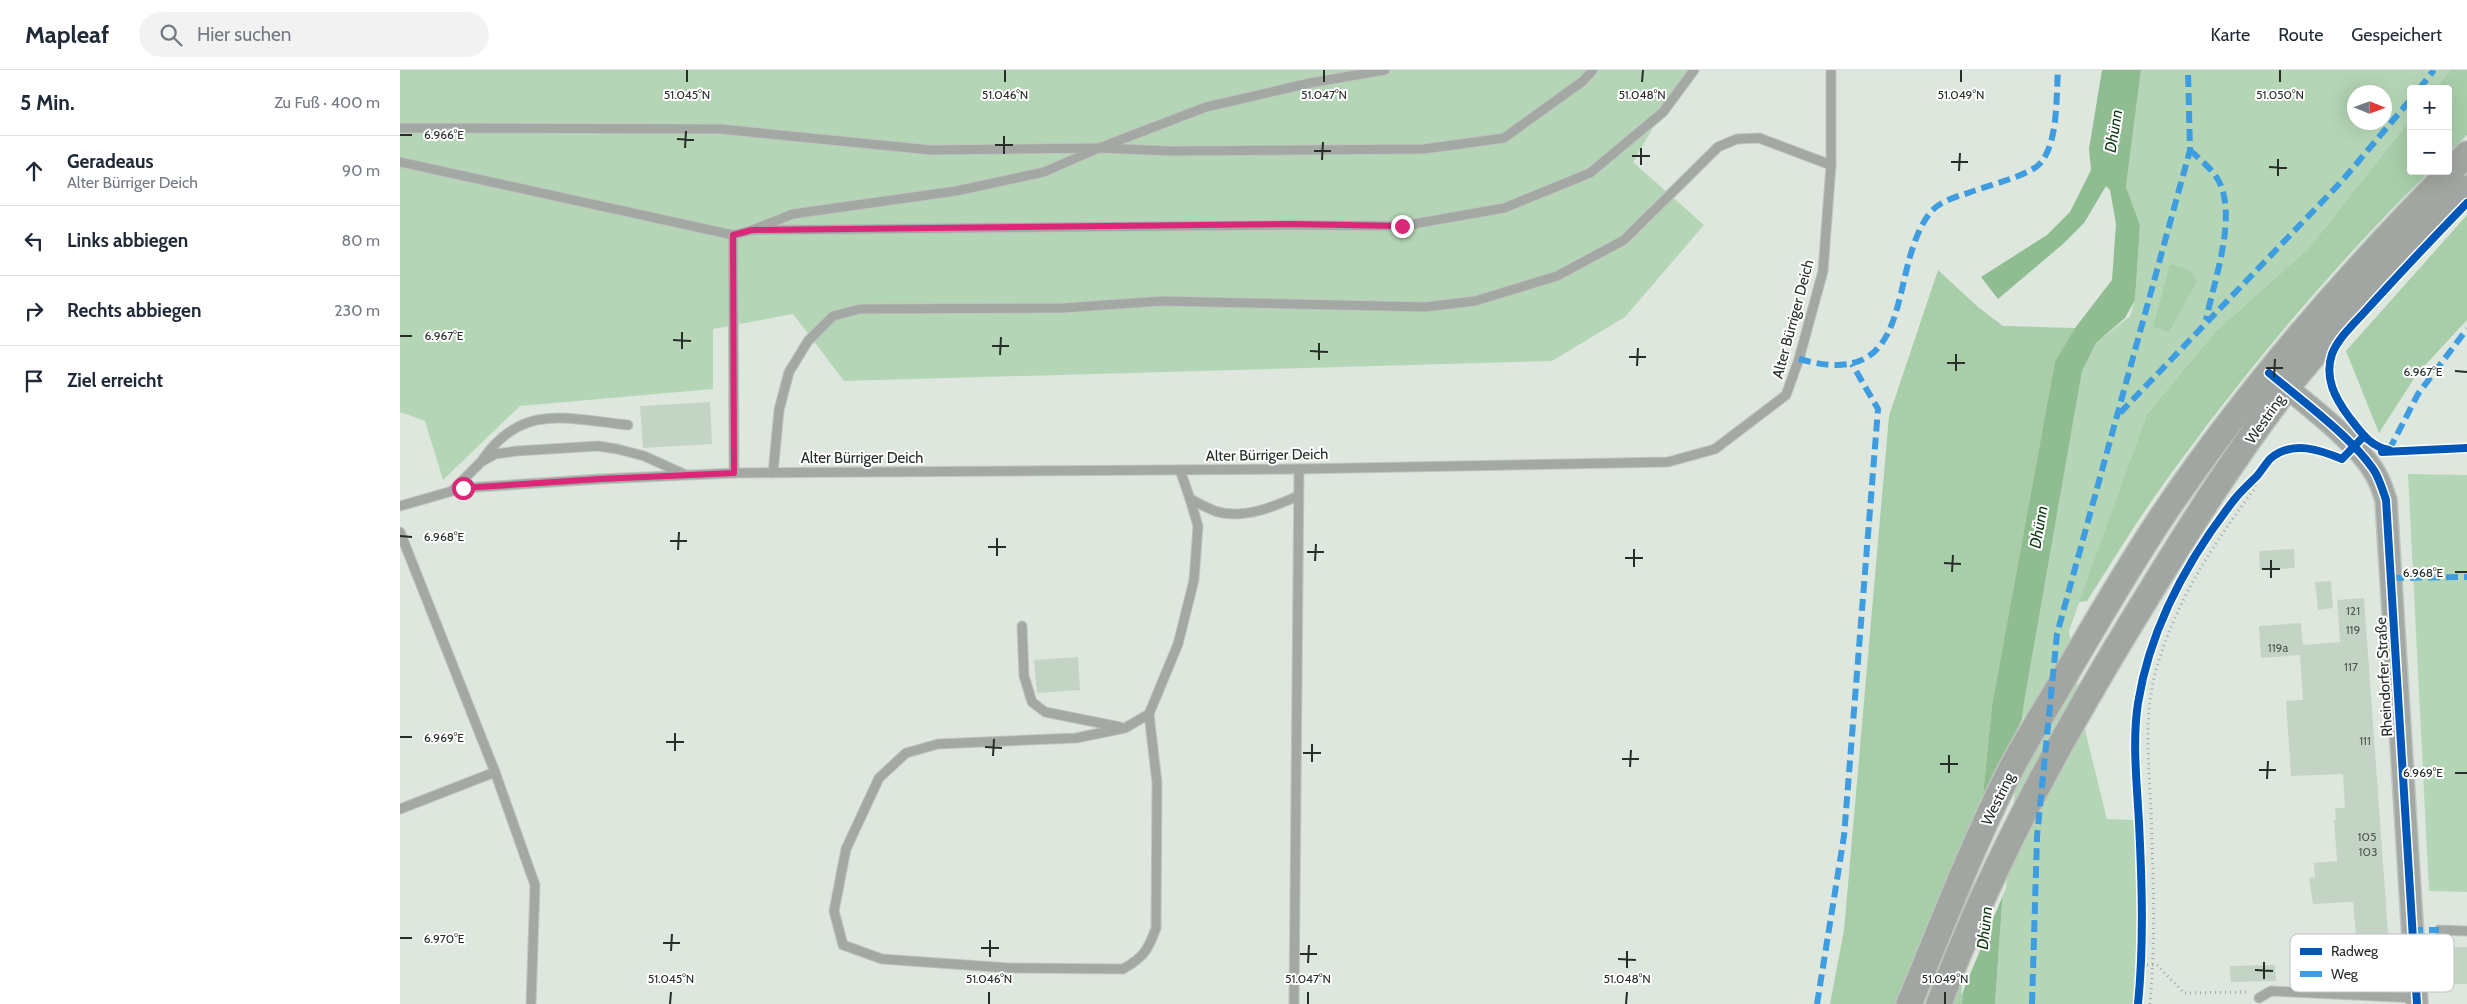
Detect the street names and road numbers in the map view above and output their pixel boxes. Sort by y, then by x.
street label: Alter Bürriger Deich [1768,257,1818,381]
street label: Westring [2241,390,2289,447]
street label: Alter Bürriger Deich [1206,445,1328,465]
street label: Alter Bürriger Deich [801,449,923,467]
street label: Rheindorfer Straße [2372,616,2396,737]
street label: Westring [1978,769,2019,828]

